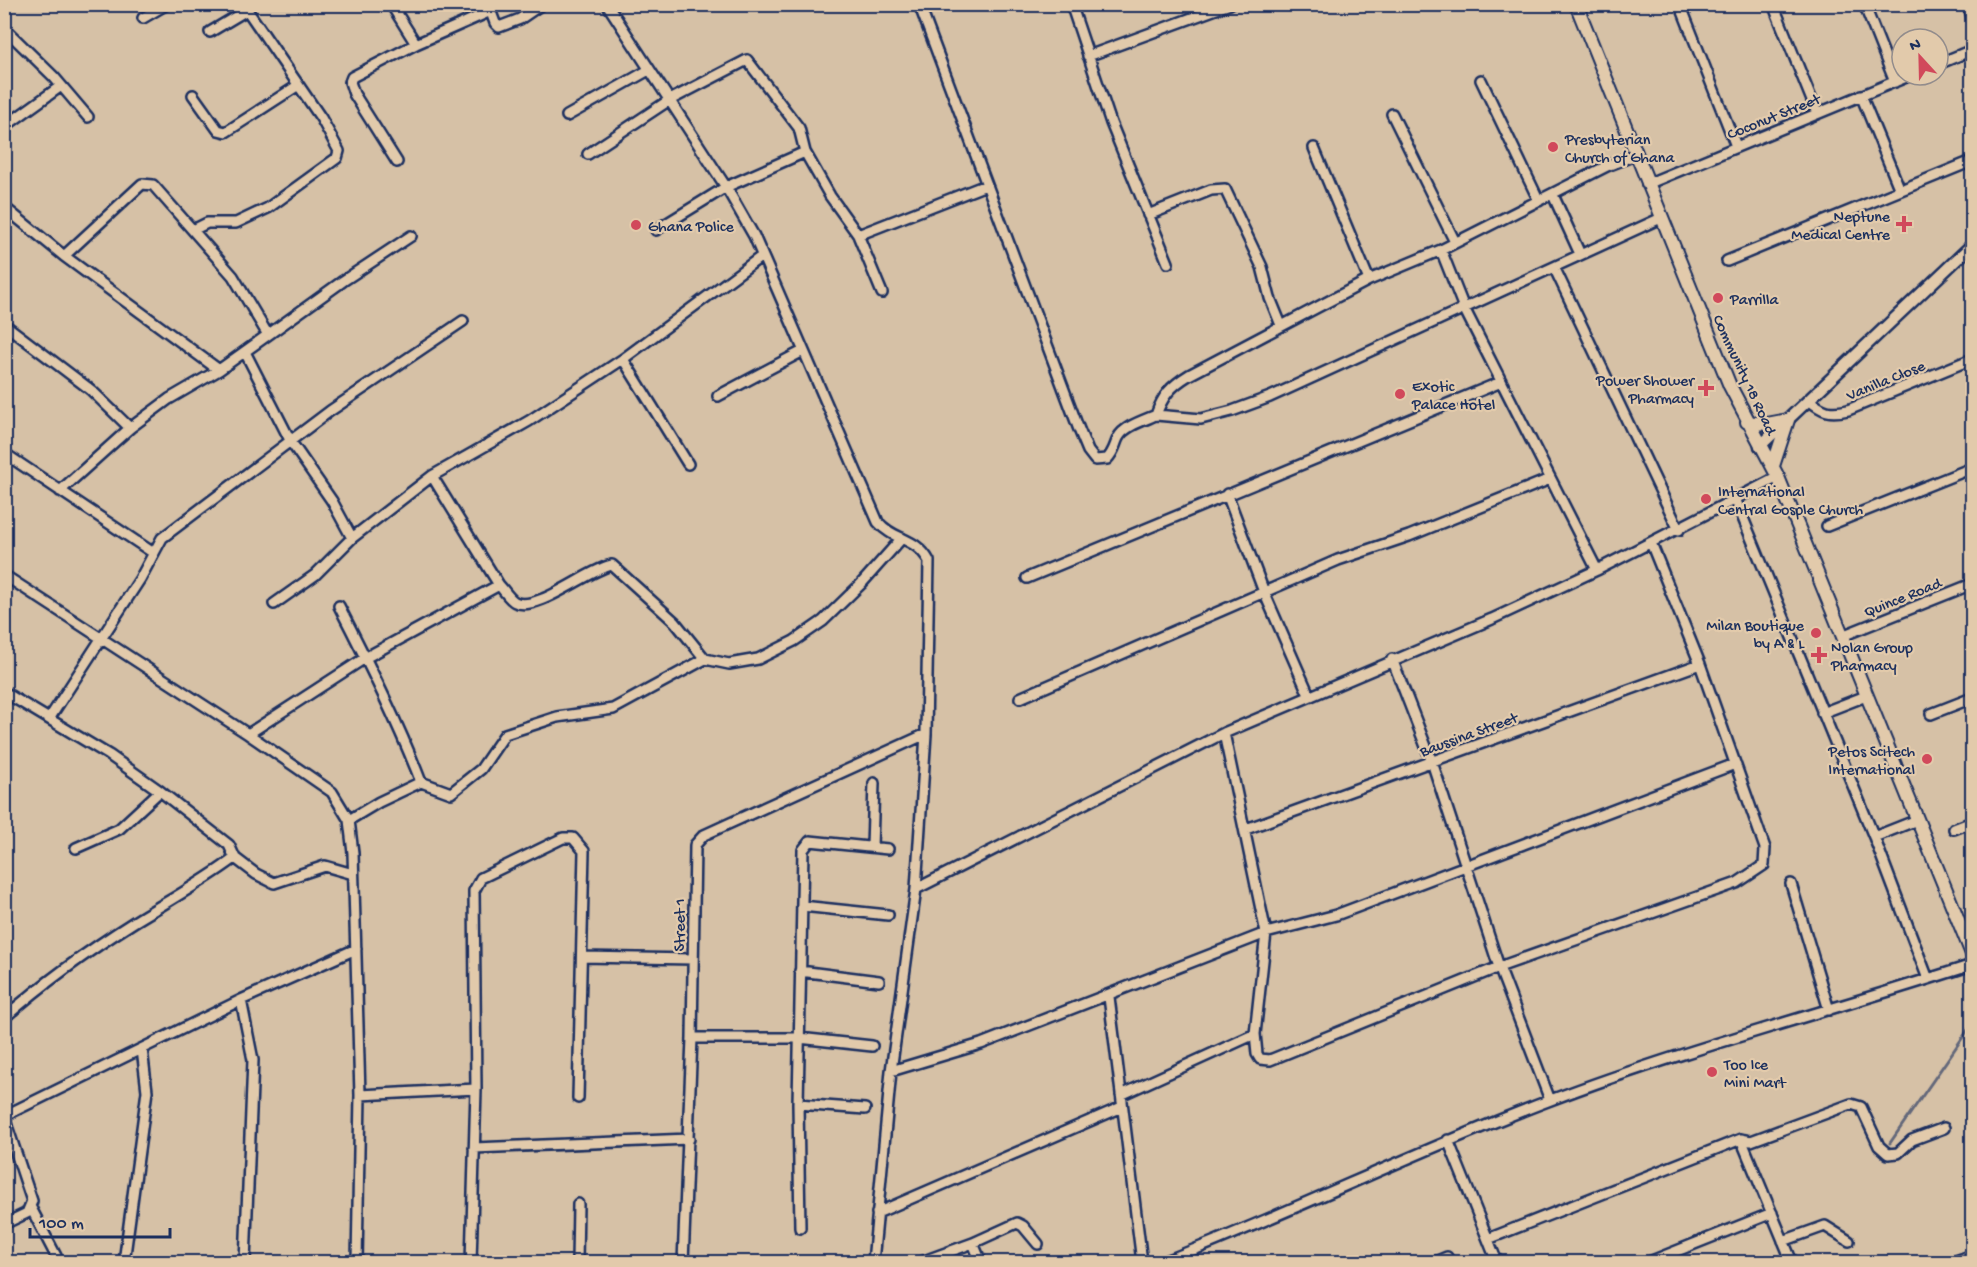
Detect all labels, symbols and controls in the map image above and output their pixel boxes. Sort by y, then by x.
north arrow [1890,27,1950,87]
text: N [1907,35,1925,57]
street label: Coconut Street [1725,90,1825,146]
place label: Presbyterian Church of Ghana [1564,132,1675,169]
marker: Presbyterian Church of Ghana [1546,140,1560,154]
place label: Neptune Medical Centre [1791,209,1891,246]
marker: Neptune Medical Centre [1895,215,1913,233]
marker: Ghana Police [629,218,643,232]
place label: Ghana Police [648,219,734,238]
marker: Parrilla [1711,291,1725,305]
place label: Parrilla [1729,292,1780,311]
street label: Community 18 Road [1707,312,1780,440]
street label: Vanilla Close [1843,358,1929,407]
place label: Power Shower Pharmacy [1595,373,1695,410]
place label: Exotic Palace Hotel [1411,379,1495,416]
marker: Power Shower Pharmacy [1699,381,1713,395]
marker: Exotic Palace Hotel [1393,387,1407,401]
place label: International Central Gosple Church [1718,484,1864,521]
marker: International Central Gosple Church [1699,492,1713,506]
street label: Quince Road [1862,575,1946,623]
place label: Milan Boutique by A & L [1706,618,1805,655]
marker: Milan Boutique by A & L [1809,626,1823,640]
place label: Nolan Group Pharmacy [1830,640,1913,677]
marker: Nolan Group Pharmacy [1812,648,1826,662]
street label: Baussina Street [1417,709,1522,763]
place label: Petos Scitech International [1827,744,1915,781]
marker: Petos Scitech International [1920,752,1934,766]
street label: Street 1 [672,899,691,951]
place label: Too Ice Mini Mart [1723,1057,1787,1094]
marker: Too Ice Mini Mart [1705,1065,1719,1079]
scale bar [30,1201,170,1239]
text: 100 m [38,1214,84,1235]

